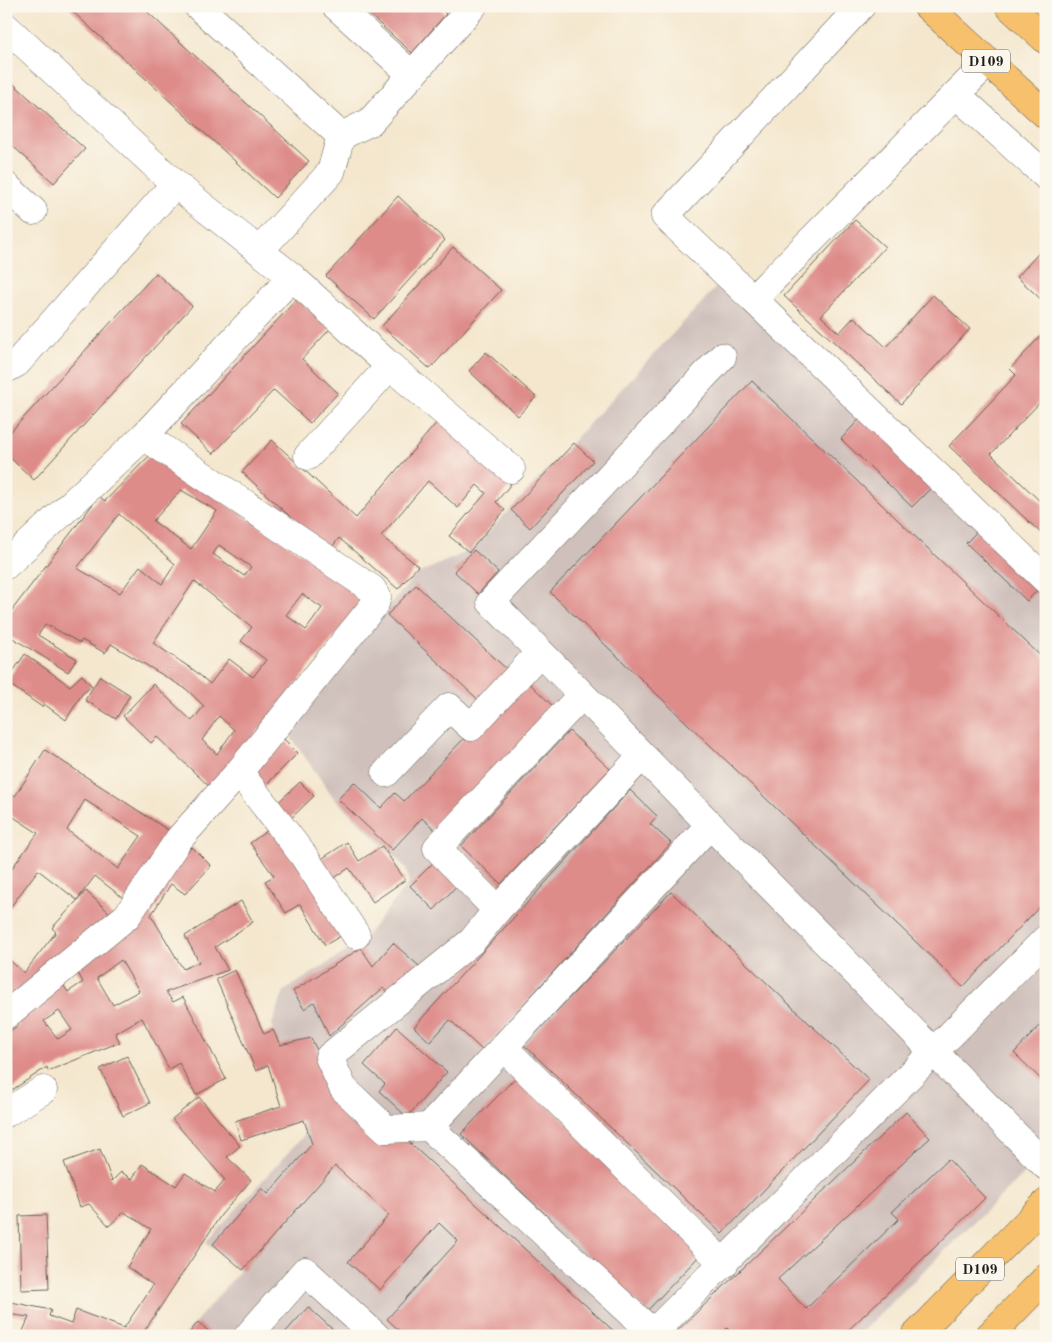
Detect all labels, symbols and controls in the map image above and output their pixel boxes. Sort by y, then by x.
road number: D109 [962,49,1010,72]
road number: D109 [956,1258,1004,1280]

